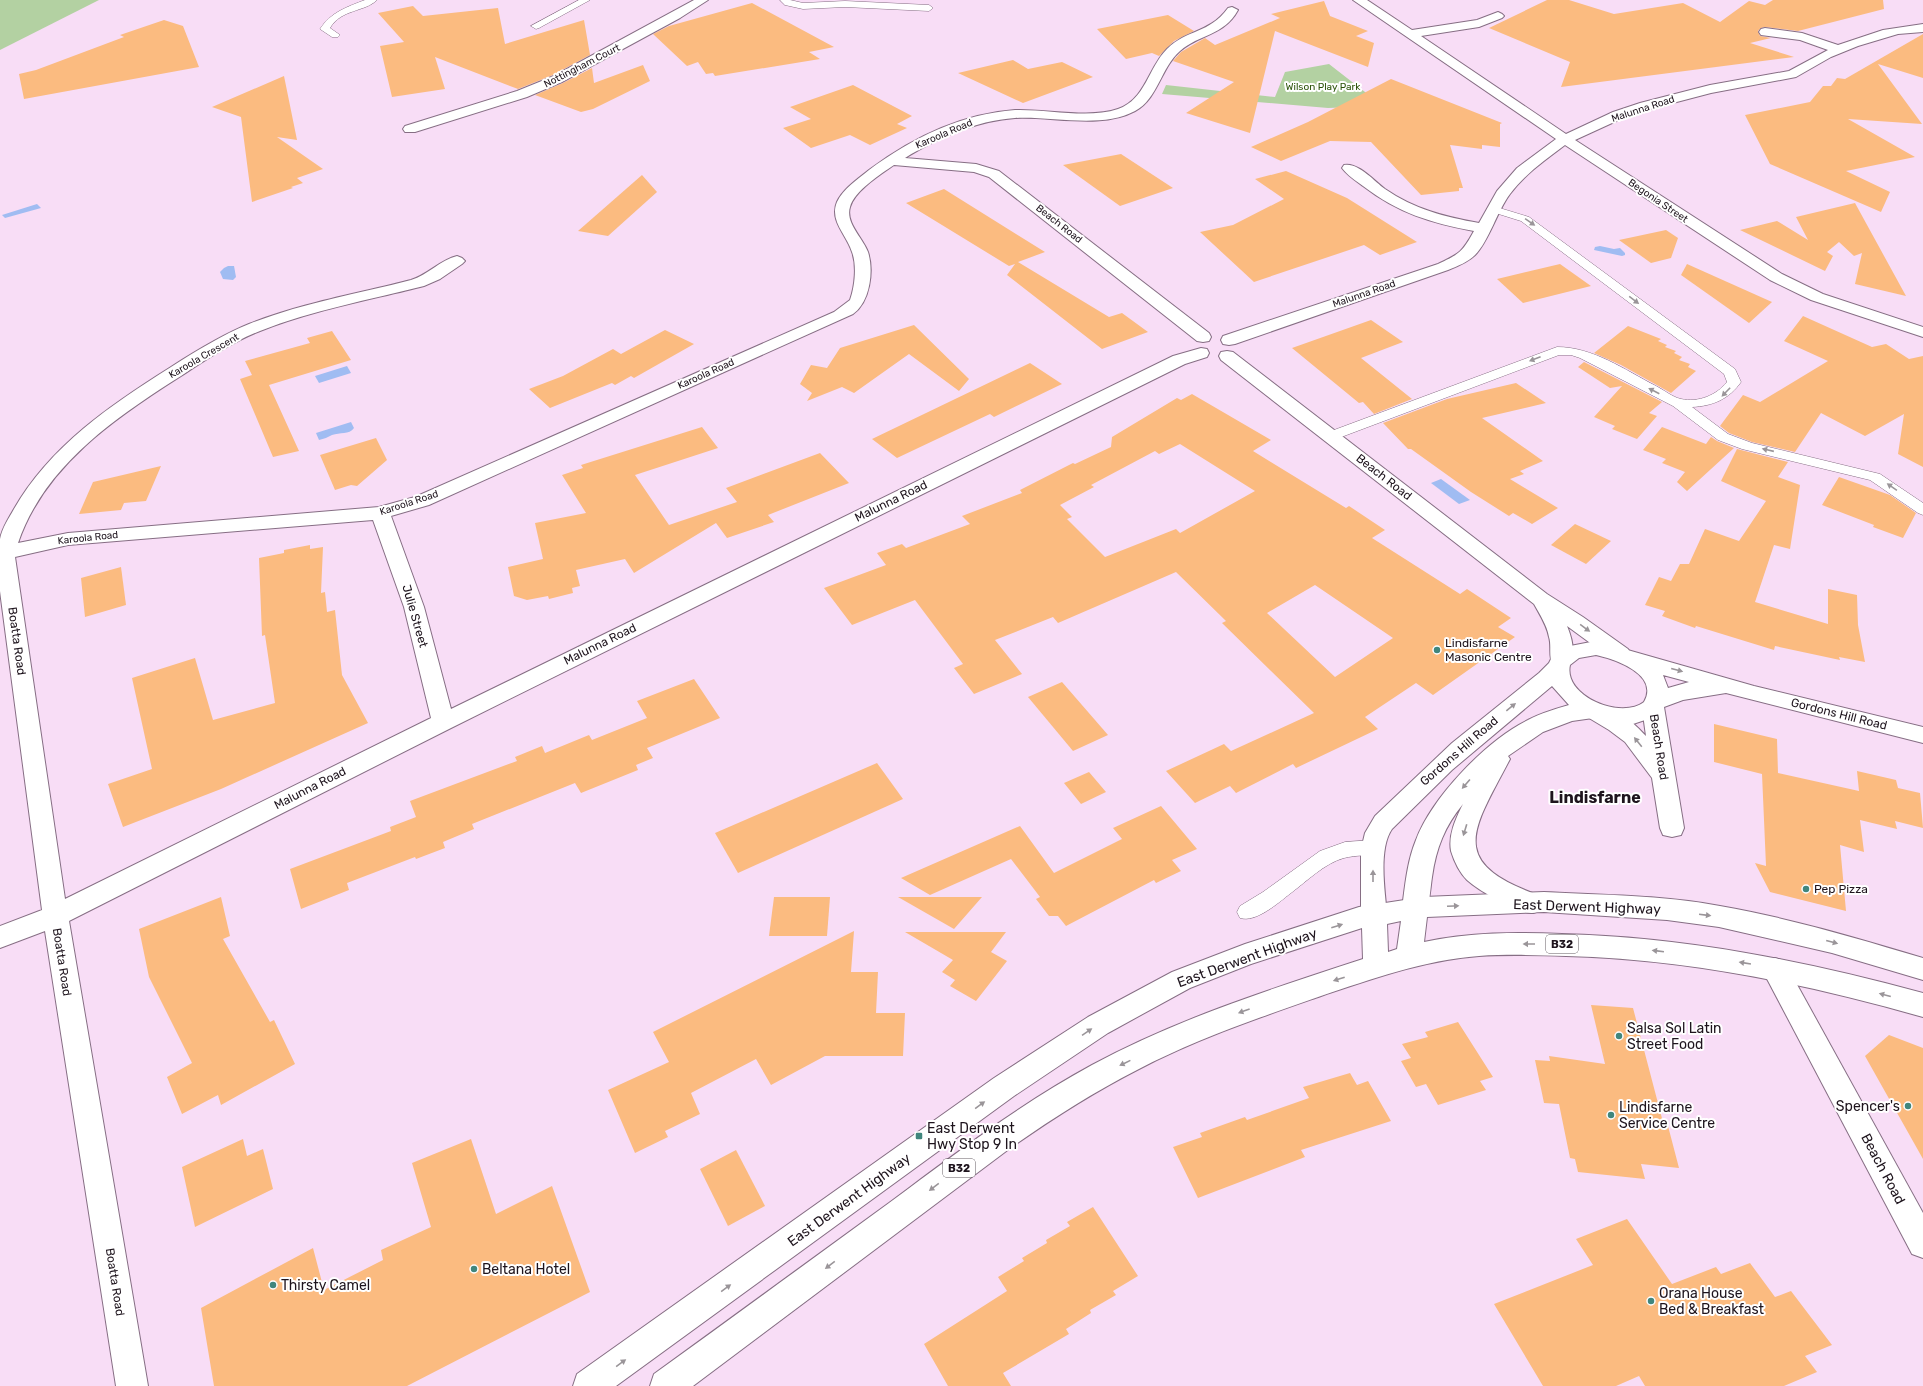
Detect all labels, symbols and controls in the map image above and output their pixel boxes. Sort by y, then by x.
street label: Nottingham Court [542,42,622,90]
park label: Wilson Play Park [1286,81,1361,93]
street label: Malunna Road [1610,93,1676,125]
street label: Karoola Road [914,117,974,151]
street label: Begonia Street [1626,177,1690,225]
street label: Beach Road [1033,202,1085,246]
one-way arrow [1524,218,1535,226]
street label: Malunna Road [1331,278,1397,310]
one-way arrow [1628,296,1639,304]
street label: Karoola Crescent [167,331,241,381]
street label: Karoola Road [676,356,736,392]
one-way arrow [1529,357,1541,363]
one-way arrow [1721,387,1731,397]
one-way arrow [1648,388,1660,394]
one-way arrow [1762,447,1774,453]
street label: Beach Road [1353,451,1415,503]
street label: Malunna Road [852,477,930,525]
one-way arrow [1886,483,1897,491]
street label: Karoola Road [378,488,440,518]
street label: Karoola Road [57,529,119,547]
street label: Julie Street [399,583,431,649]
street label: Boatta Road [5,606,29,676]
street label: Malunna Road [561,620,639,668]
one-way arrow [1580,624,1590,632]
place label: Lindisfarne Masonic Centre [1445,636,1532,664]
marker: Lindisfarne Masonic Centre [1432,645,1442,655]
one-way arrow [1671,667,1683,673]
street label: Gordons Hill Road [1789,695,1889,733]
one-way arrow [1505,703,1516,711]
street label: Gordons Hill Road [1417,713,1501,789]
street label: Beach Road [1647,713,1671,781]
one-way arrow [1634,737,1643,747]
street label: Malunna Road [272,764,348,812]
one-way arrow [1461,779,1470,790]
district label: Lindisfarne [1549,788,1641,807]
one-way arrow [1462,824,1468,836]
one-way arrow [1370,869,1376,882]
place label: Pep Pizza [1814,882,1868,896]
marker: Pep Pizza [1801,884,1811,894]
street label: East Derwent Highway [1513,896,1661,918]
one-way arrow [1447,902,1459,909]
one-way arrow [1699,912,1712,918]
one-way arrow [1331,922,1343,928]
street label: East Derwent Highway [1175,925,1320,991]
street label: Boatta Road [50,927,74,997]
road number: B32 [1546,935,1578,953]
one-way arrow [1827,939,1839,945]
one-way arrow [1522,941,1535,947]
one-way arrow [1652,948,1664,954]
one-way arrow [1739,960,1751,966]
one-way arrow [1333,976,1345,982]
one-way arrow [1879,992,1891,998]
one-way arrow [1238,1009,1250,1015]
place label: Salsa Sol Latin Street Food [1627,1020,1722,1053]
one-way arrow [1082,1028,1092,1036]
marker: Salsa Sol Latin Street Food [1614,1031,1624,1041]
one-way arrow [1119,1060,1131,1066]
place label: Spencer's [1836,1098,1900,1115]
place label: Lindisfarne Service Centre [1619,1099,1715,1132]
one-way arrow [974,1101,985,1109]
marker: Spencer's [1903,1101,1913,1111]
marker: Lindisfarne Service Centre [1606,1110,1616,1120]
place label: East Derwent Hwy Stop 9 In [927,1120,1017,1153]
marker: East Derwent Hwy Stop 9 In [914,1131,924,1141]
street label: Beach Road [1857,1131,1909,1207]
street label: East Derwent Highway [784,1150,914,1250]
road number: B32 [943,1159,975,1177]
one-way arrow [929,1183,940,1191]
street label: Boatta Road [103,1247,127,1317]
one-way arrow [824,1260,835,1269]
place label: Beltana Hotel [482,1261,570,1278]
marker: Beltana Hotel [469,1264,479,1274]
place label: Thirsty Camel [281,1277,370,1294]
marker: Thirsty Camel [268,1280,278,1290]
one-way arrow [721,1283,732,1292]
place label: Orana House Bed & Breakfast [1659,1285,1765,1318]
marker: Orana House Bed & Breakfast [1646,1296,1656,1306]
one-way arrow [616,1359,626,1367]

